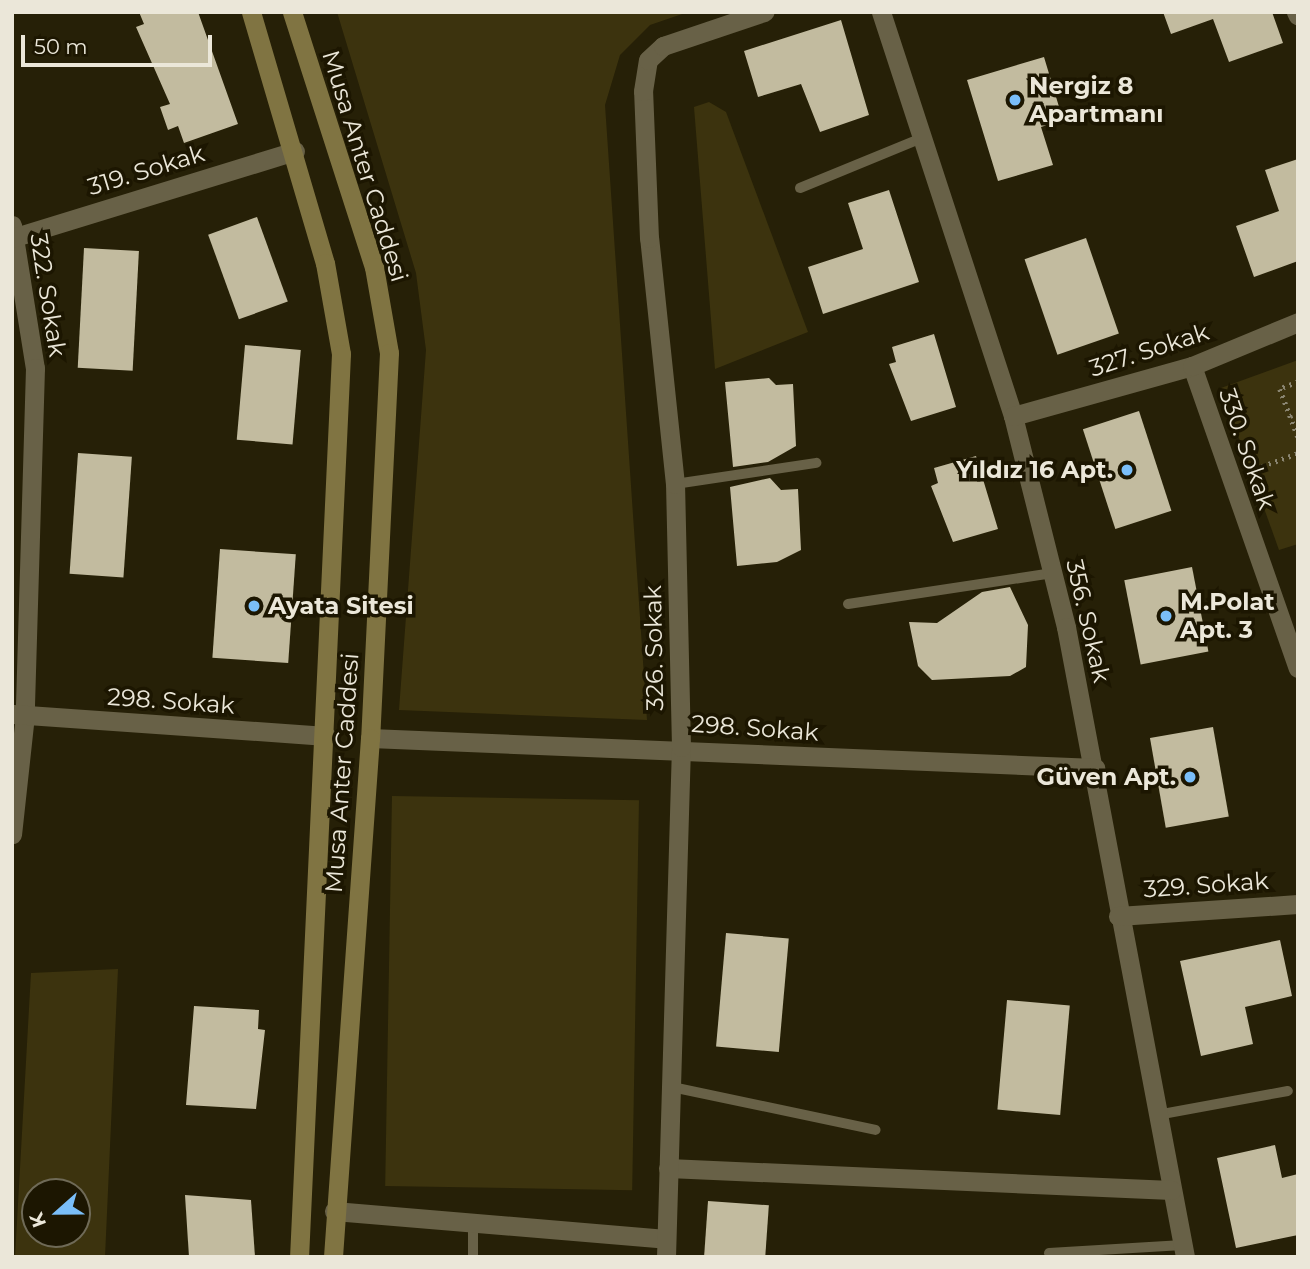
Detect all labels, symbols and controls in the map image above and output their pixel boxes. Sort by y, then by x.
scale bar [24,21,215,65]
text: 50 m [34,34,88,59]
street label: Musa Anter Caddesi [316,47,414,285]
place label: Nergiz 8 Apartmanı [1029,72,1163,128]
marker: Nergiz 8 Apartmanı [1007,92,1023,108]
street label: 319. Sokak [84,139,208,201]
street label: 322. Sokak [24,231,72,359]
street label: 327. Sokak [1086,317,1212,383]
street label: 330. Sokak [1213,385,1281,513]
place label: Yıldız 16 Apt. [956,456,1113,484]
marker: Yıldız 16 Apt. [1119,462,1135,478]
street label: 356. Sokak [1060,557,1116,685]
street label: 326. Sokak [639,585,669,711]
place label: M.Polat Apt. 3 [1180,588,1275,644]
place label: Ayata Sitesi [268,592,414,620]
marker: Ayata Sitesi [246,598,262,614]
marker: M.Polat Apt. 3 [1158,608,1174,624]
street label: Musa Anter Caddesi [319,652,365,894]
street label: 298. Sokak [106,682,236,720]
street label: 298. Sokak [690,709,820,747]
place label: Güven Apt. [1037,763,1176,791]
marker: Güven Apt. [1182,769,1198,785]
street label: 329. Sokak [1143,866,1269,904]
north arrow [21,1178,91,1248]
text: K [25,1209,51,1231]

